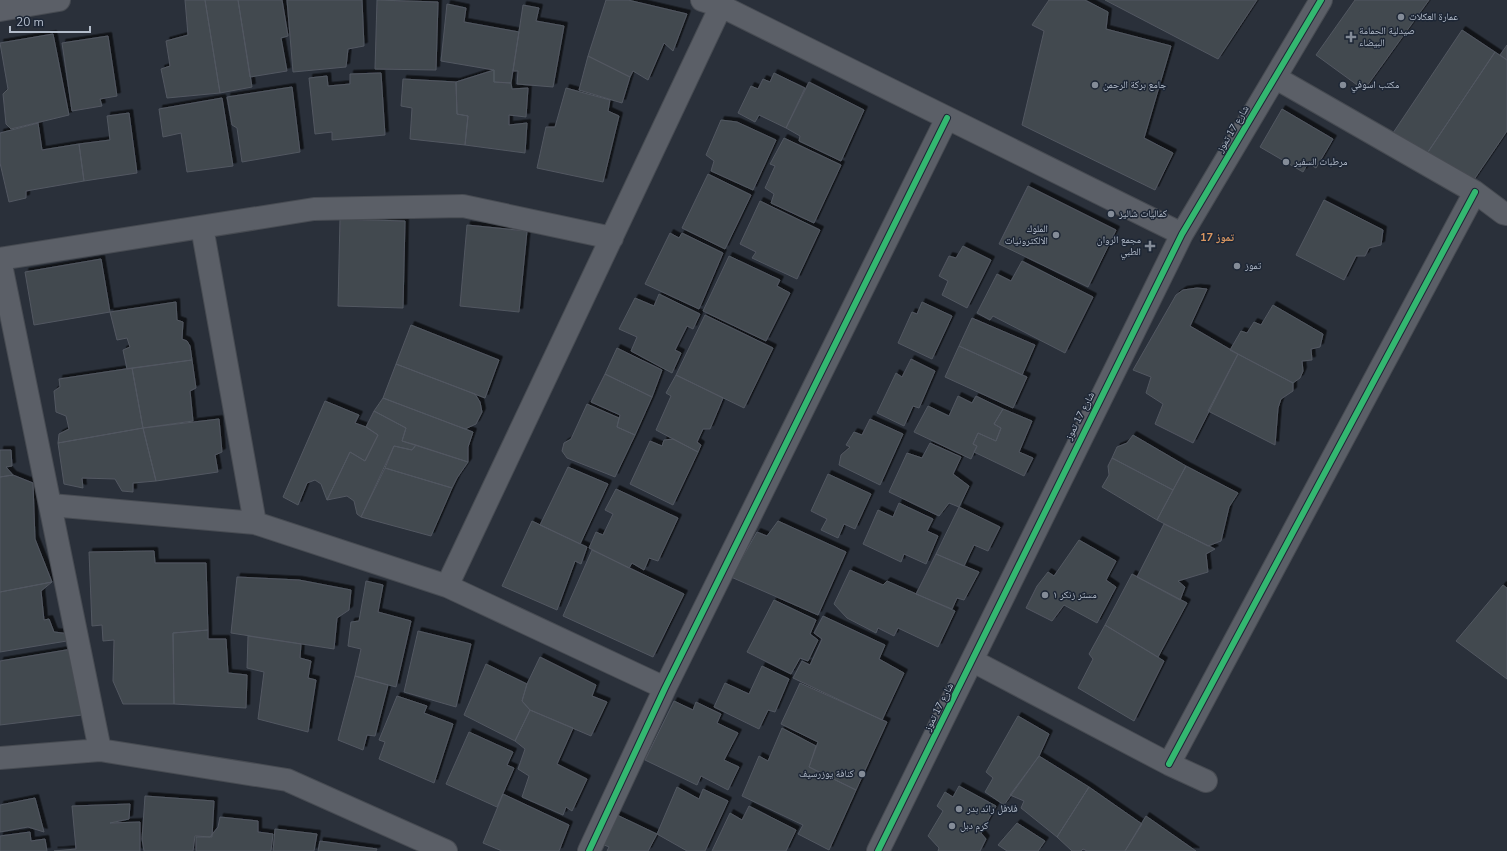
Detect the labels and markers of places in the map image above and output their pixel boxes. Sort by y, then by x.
place label: عمارة العكلات [1409,10,1458,24]
marker: عمارة العكلات [1396,12,1406,22]
place label: صيدلية الحمامة البيضاء [1359,24,1415,50]
marker: صيدلية الحمامة البيضاء [1346,32,1356,42]
place label: جامع بركة الرحمن [1103,78,1167,92]
place label: مكتب اسوفي [1351,78,1400,93]
marker: جامع بركة الرحمن [1090,80,1100,90]
marker: مكتب اسوفي [1338,80,1348,90]
place label: مرطبات السفير [1293,155,1348,169]
marker: مرطبات السفير [1281,157,1291,167]
place label: كماليات شاليز [1118,207,1167,221]
marker: كماليات شاليز [1106,209,1116,219]
place label: الملوك الالكترونيات [1005,222,1048,248]
marker: الملوك الالكترونيات [1051,230,1061,240]
place label: مجمع الروان الطبي [1097,233,1141,260]
marker: مجمع الروان الطبي [1144,240,1156,252]
place label: تموز [1244,259,1261,273]
marker: تموز [1232,261,1242,271]
place label: مستر زنكر ١ [1053,588,1097,602]
marker: مستر زنكر ١ [1040,590,1050,600]
place label: كنافة يوزرسيف [799,767,854,781]
marker: كنافة يوزرسيف [857,769,867,779]
place label: فلافل رائد بدر [966,802,1018,816]
marker: فلافل رائد بدر [954,804,964,814]
place label: كرم دبل [960,819,988,833]
marker: كرم دبل [947,821,957,831]

